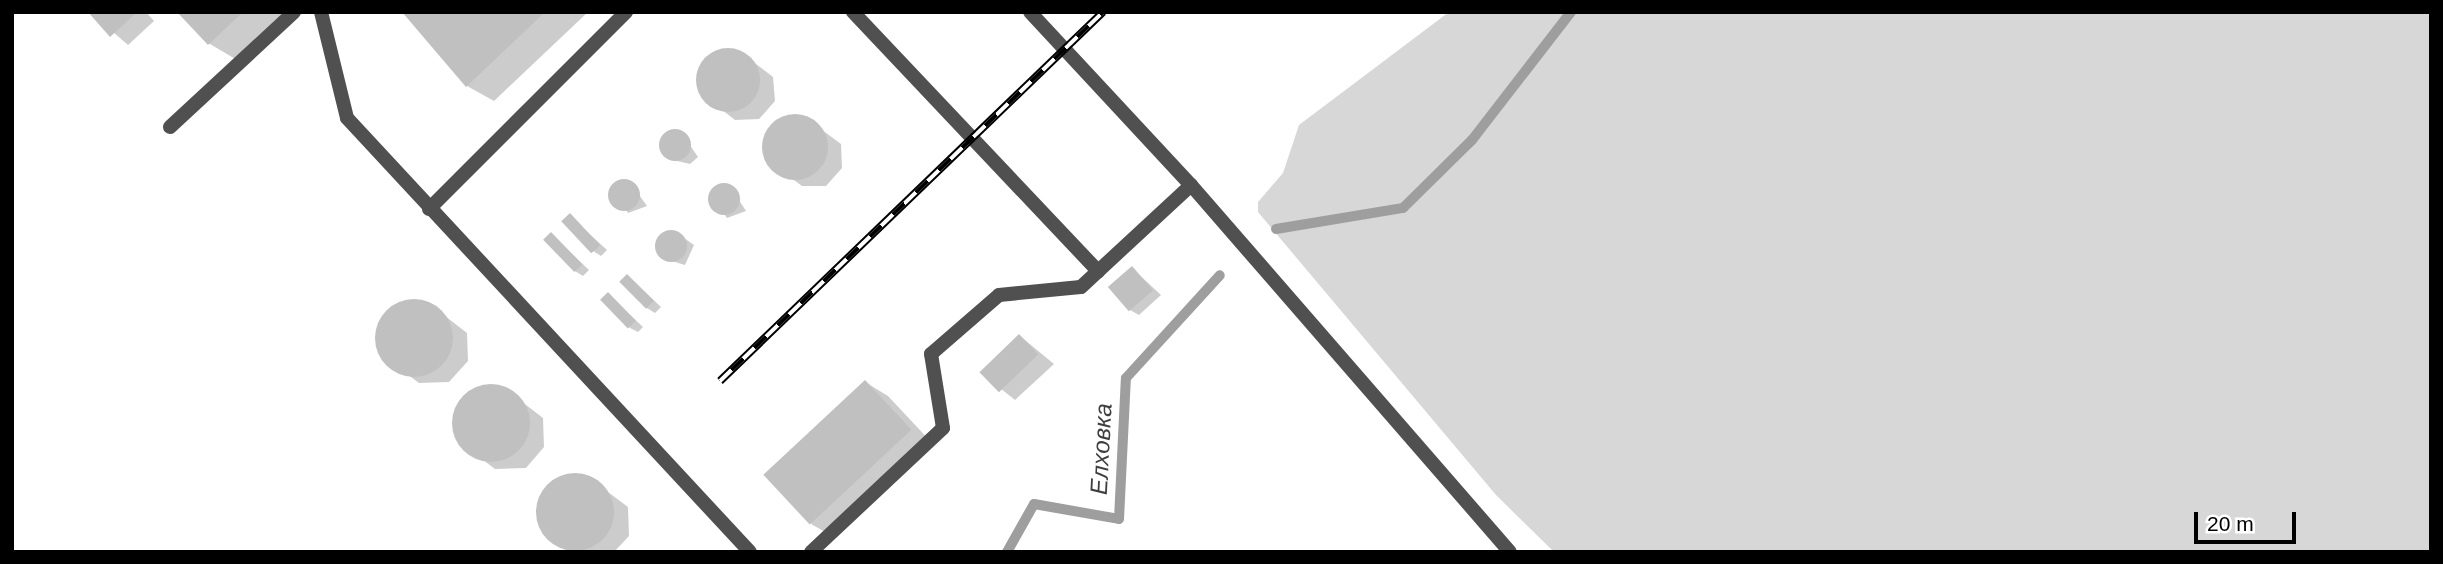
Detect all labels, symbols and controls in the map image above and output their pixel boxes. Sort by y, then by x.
water label: Елховка [1084,402,1118,496]
scale bar [2198,498,2300,542]
text: 20 m [2207,512,2254,535]

